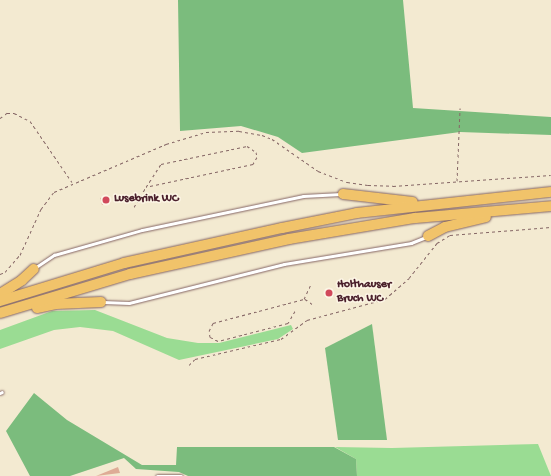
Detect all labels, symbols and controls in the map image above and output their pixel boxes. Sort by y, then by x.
place label: Lusebrink WC [114,193,178,207]
marker: Lusebrink WC [101,195,111,205]
place label: Holthauser Bruch WC [337,279,391,307]
marker: Holthauser Bruch WC [324,288,334,298]

